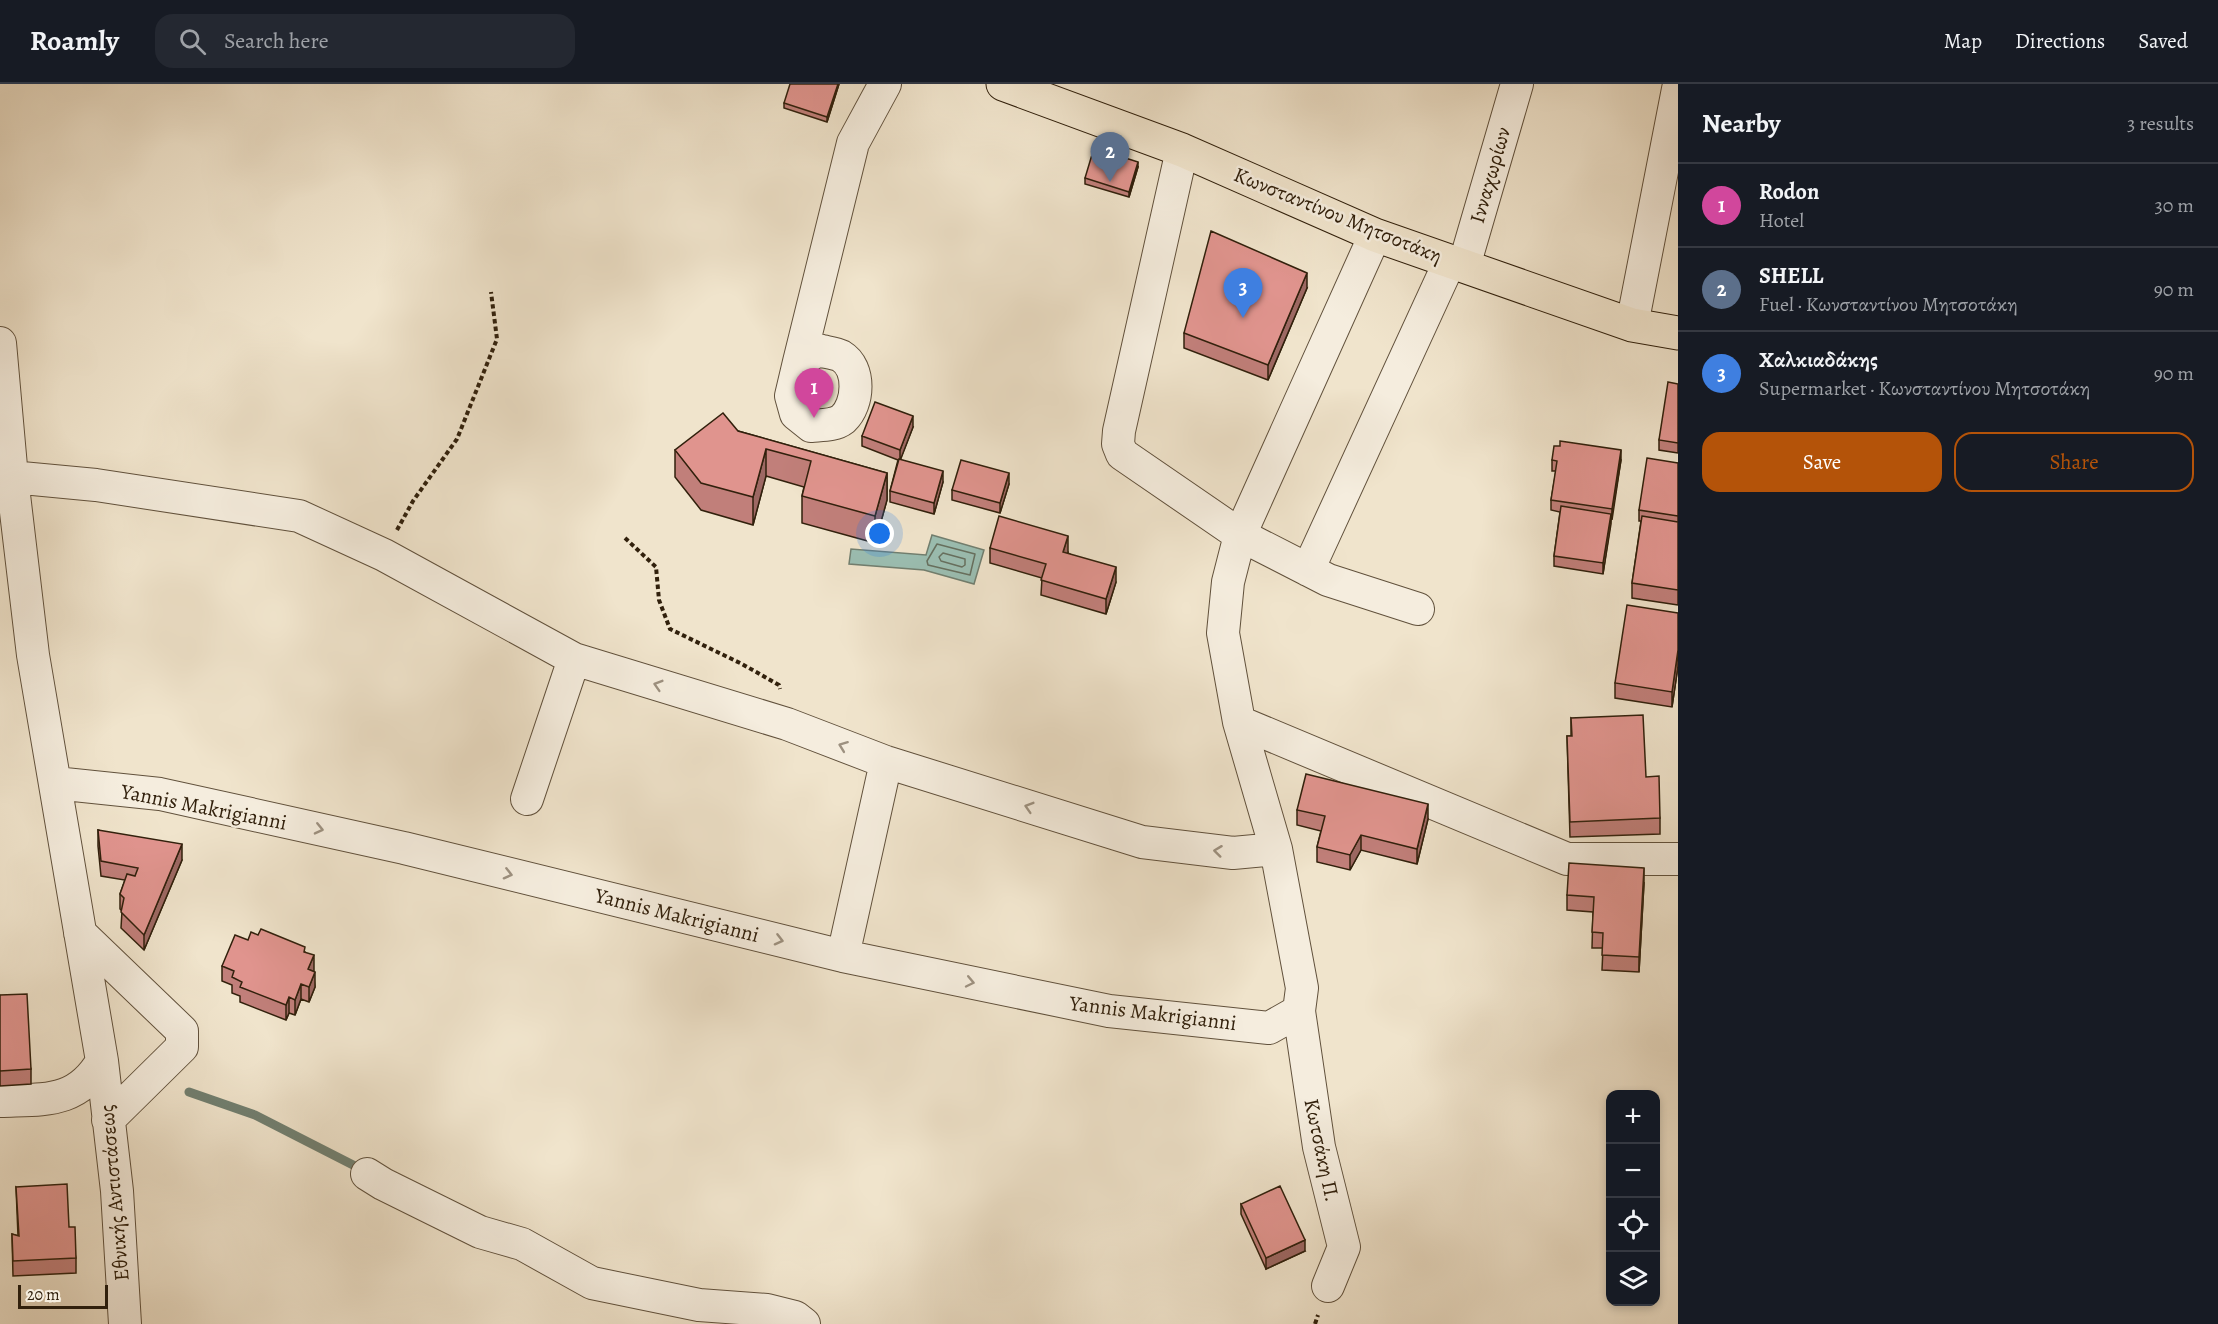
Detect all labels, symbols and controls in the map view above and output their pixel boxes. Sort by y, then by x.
search box [155,14,575,68]
text: Roamly [30,22,119,60]
icon: search [176,25,209,58]
text: Search here [224,26,329,56]
text: Map [1944,27,1982,55]
text: Directions [2015,27,2105,55]
text: Saved [2138,27,2188,55]
text: Nearby [1702,106,1781,141]
text: 3 results [2127,110,2194,137]
street label: Ινναχωρίων [1463,123,1517,226]
pin: 2 [1090,132,1130,182]
street label: Κωνσταντίνου Μητσοτάκη [1230,160,1446,270]
text: Rodon [1759,177,1819,207]
text: 1 [1718,192,1725,219]
text: 30 m [2154,192,2194,219]
text: Hotel [1759,207,1804,234]
text: SHELL [1759,261,1823,291]
pin: 3 [1224,268,1262,318]
text: 2 [1717,276,1726,303]
text: 90 m [2154,276,2194,303]
text: Fuel · Κωνσταντίνου Μητσοτάκη [1759,291,2018,318]
text: Χαλκιαδάκης [1759,345,1878,375]
text: 3 [1717,360,1726,387]
text: 90 m [2154,360,2194,387]
pin: 1 [794,368,834,418]
text: Supermarket · Κωνσταντίνου Μητσοτάκη [1759,375,2090,402]
button: Save [1702,432,1942,492]
button: Share [1954,432,2194,492]
your location [865,519,894,548]
one-way arrow [653,680,664,692]
one-way arrow [839,741,850,753]
street label: Yannis Makrigianni [118,777,289,837]
one-way arrow [1024,802,1035,814]
one-way arrow [313,822,323,835]
one-way arrow [1213,846,1222,858]
one-way arrow [503,866,513,879]
street label: Yannis Makrigianni [591,881,762,949]
one-way arrow [774,933,784,946]
one-way arrow [965,975,975,988]
street label: Yannis Makrigianni [1067,989,1238,1037]
map controls [1606,1090,1660,1306]
button: + [1606,1090,1660,1144]
street label: Κωτσάκη Π. [1297,1096,1347,1204]
street label: Εθνικής Αντιστάσεως [92,1104,136,1282]
button: − [1606,1144,1660,1198]
button: locate [1606,1198,1660,1252]
button: layers [1606,1252,1660,1306]
scale bar [18,1282,108,1310]
text: 20 m [27,1284,60,1306]

